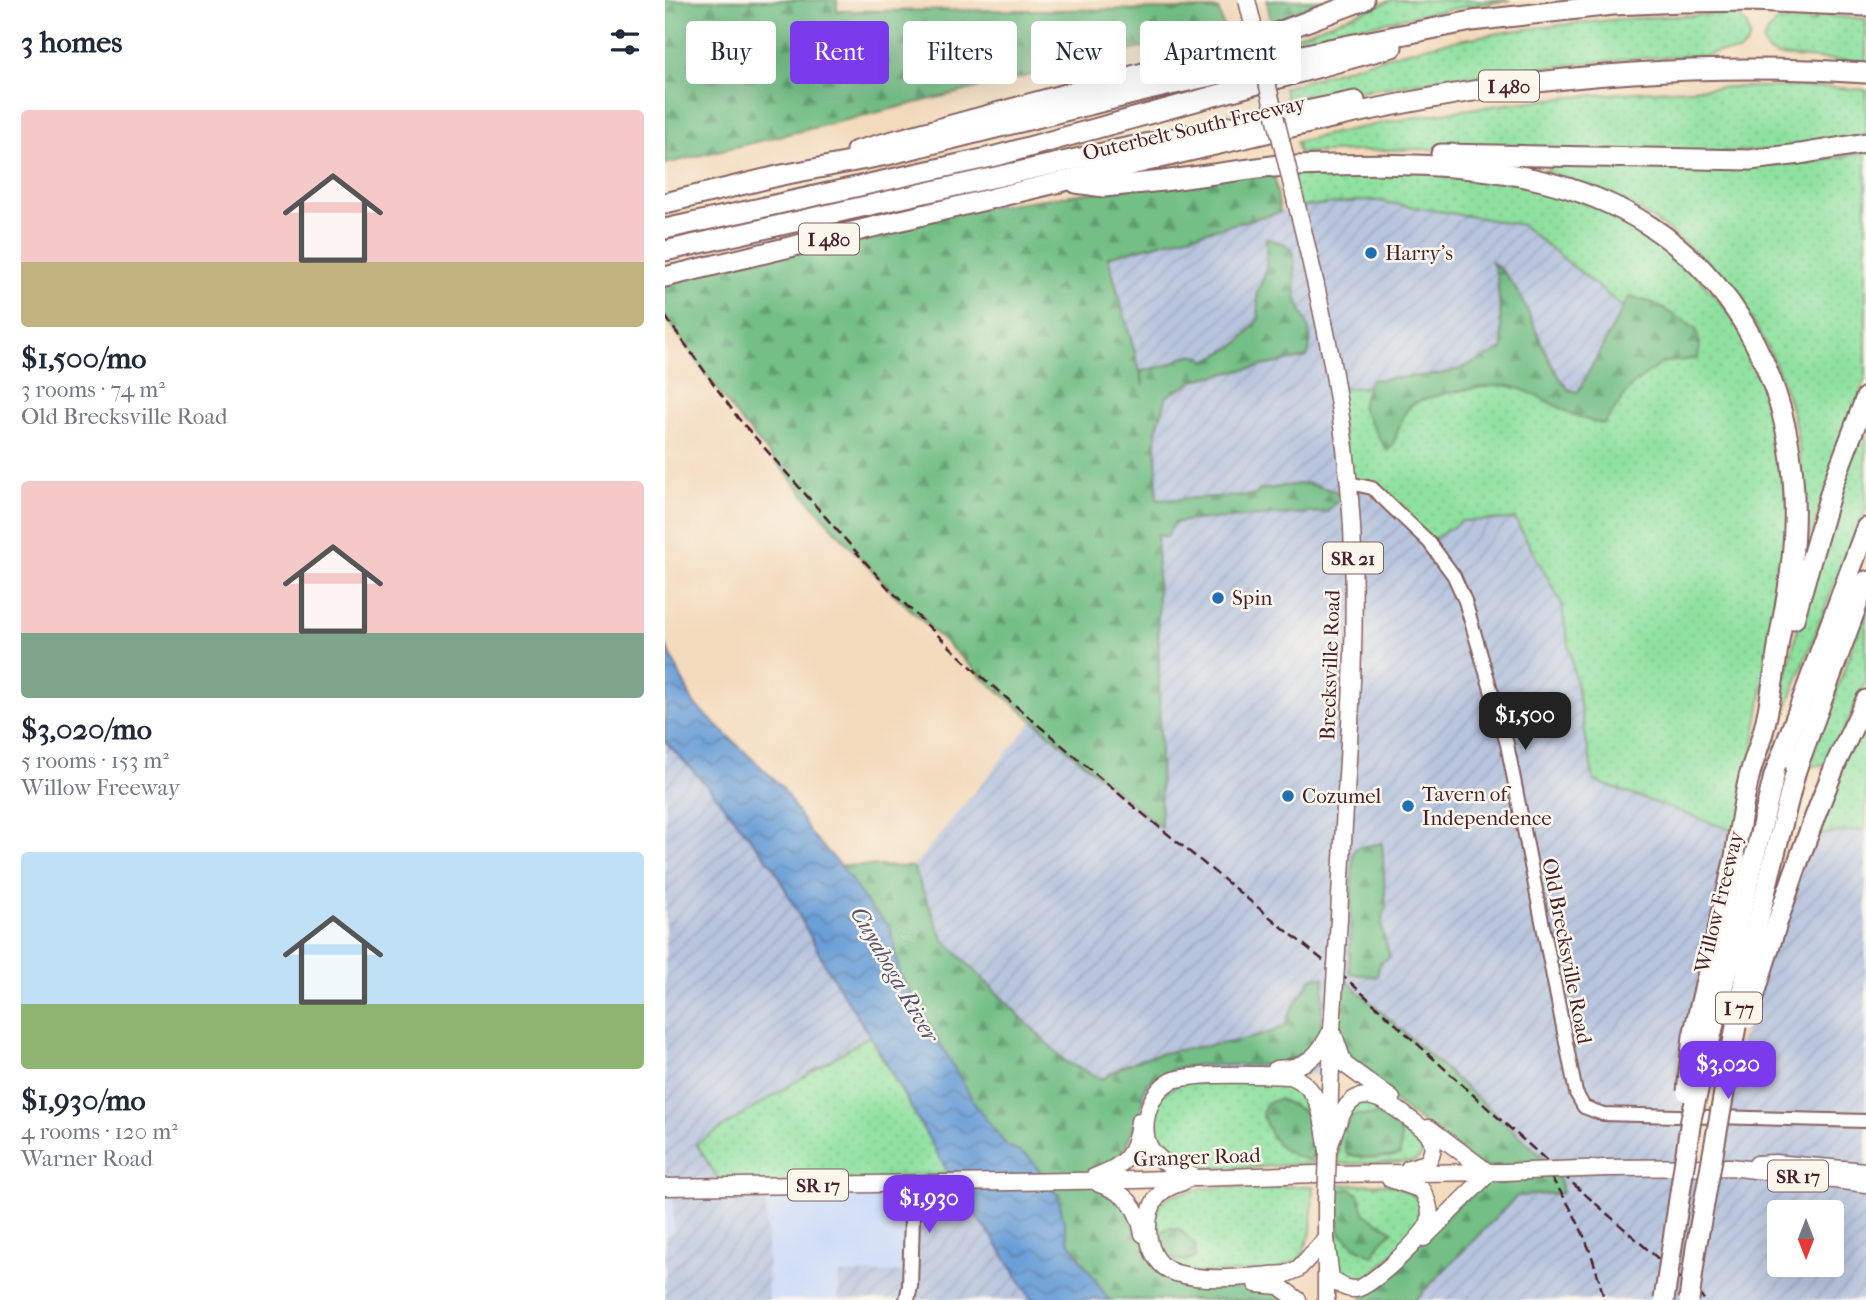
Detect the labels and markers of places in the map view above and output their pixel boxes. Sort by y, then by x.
place label: Harry's [1385,241,1453,265]
marker: Harry's [1363,245,1379,261]
place label: Spin [1232,586,1273,610]
marker: Spin [1210,590,1226,606]
pin: $1,500 [1468,692,1582,752]
place label: Tavern of Independence [1422,782,1552,830]
place label: Cozumel [1302,784,1382,808]
marker: Cozumel [1280,788,1296,804]
marker: Tavern of Independence [1400,798,1416,814]
pin: $3,020 [1671,1042,1785,1101]
pin: $1,930 [872,1176,986,1235]

